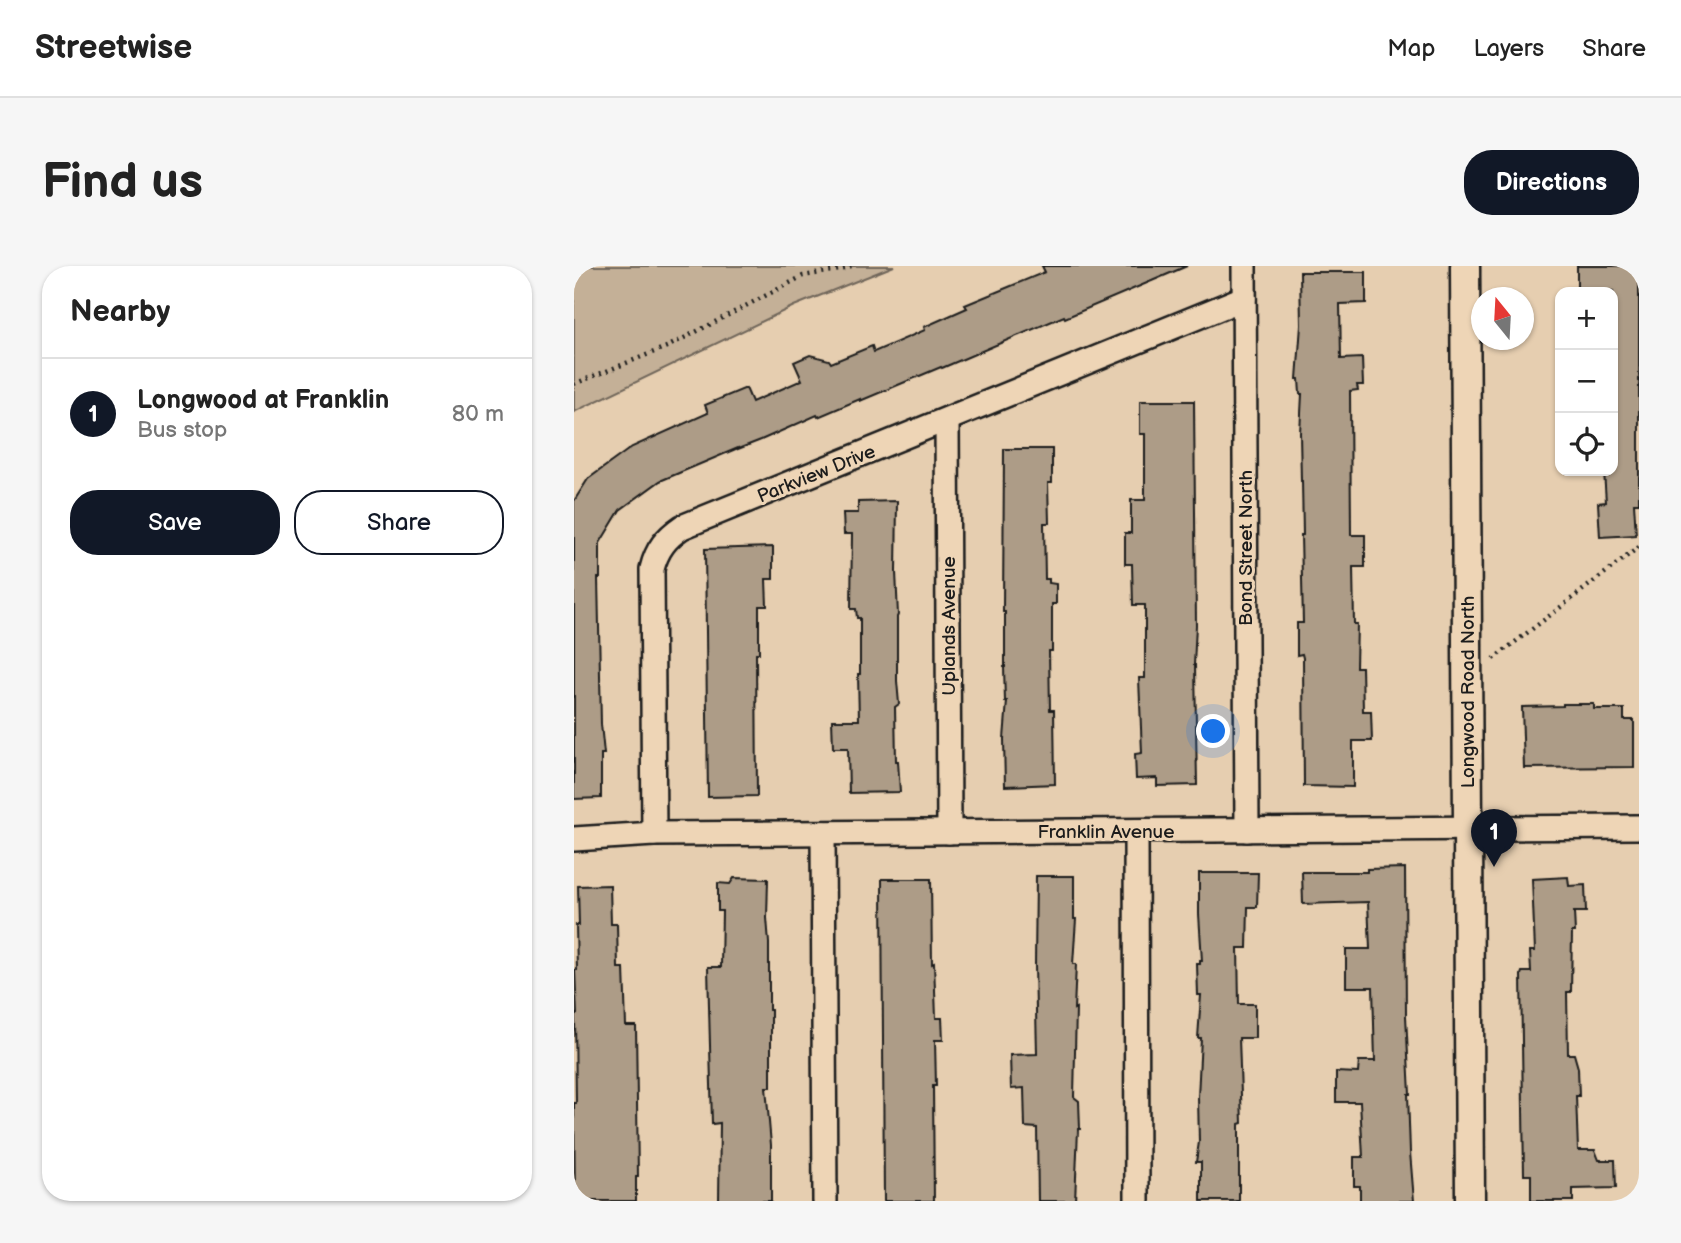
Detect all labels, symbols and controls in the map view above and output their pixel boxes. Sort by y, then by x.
text: Streetwise [35,28,192,68]
text: Map [1387,34,1435,63]
text: Layers [1473,34,1544,63]
text: Share [1582,34,1646,63]
button: Directions [1464,150,1639,215]
text: Find us [42,153,203,212]
north arrow [1471,287,1534,350]
map controls [1555,287,1618,476]
button: + [1555,287,1618,350]
text: Nearby [70,294,170,330]
button: − [1555,350,1618,413]
text: Longwood at Franklin [137,385,389,416]
text: 1 [88,400,98,428]
text: 80 m [452,400,504,428]
button: locate [1555,413,1618,476]
text: Bus stop [137,416,227,444]
street label: Parkview Drive [754,440,879,509]
street label: Bond Street North [1235,470,1258,626]
button: Save [70,490,280,555]
button: Share [294,490,504,555]
street label: Uplands Avenue [938,556,961,696]
street label: Longwood Road North [1457,596,1480,788]
your location [1196,714,1230,748]
pin: 1 [1471,809,1517,867]
street label: Franklin Avenue [1038,821,1174,844]

